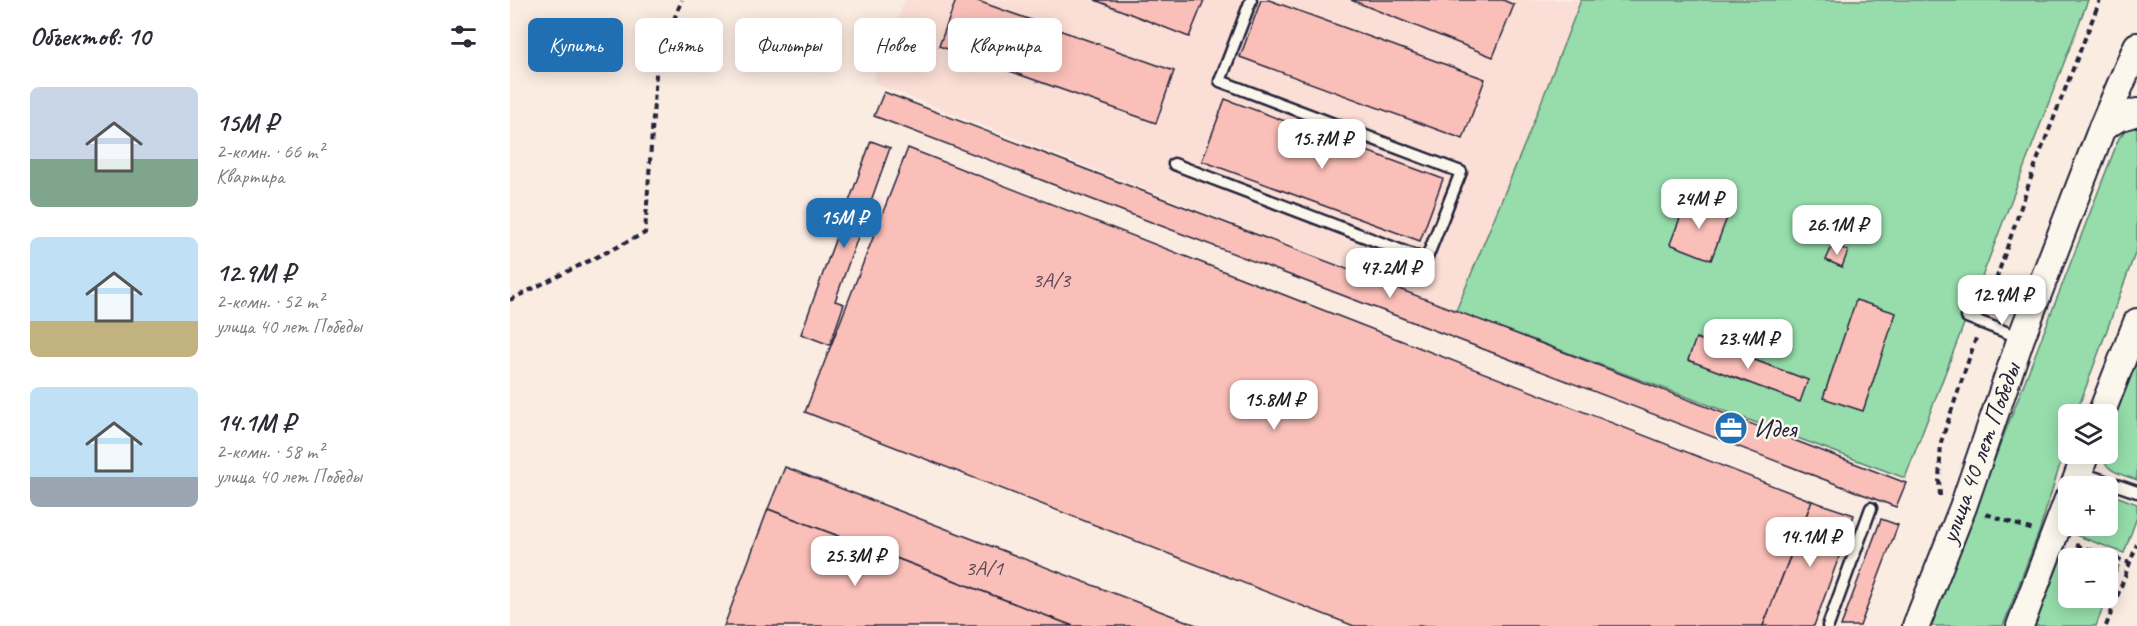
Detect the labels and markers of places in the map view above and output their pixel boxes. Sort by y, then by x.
pin: 15.7M ₽ [1267,119,1377,170]
pin: 24M ₽ [1657,179,1741,230]
pin: 15M ₽ [802,198,886,249]
pin: 26.1M ₽ [1782,205,1892,256]
pin: 47.2M ₽ [1335,248,1445,299]
pin: 12.9M ₽ [1947,275,2057,326]
pin: 23.4M ₽ [1693,319,1803,370]
pin: 15.8M ₽ [1219,380,1329,431]
office icon: Идея [1713,410,1749,446]
place label: Идея [1754,412,1798,445]
pin: 14.1M ₽ [1755,517,1865,568]
pin: 25.3M ₽ [800,536,910,587]

